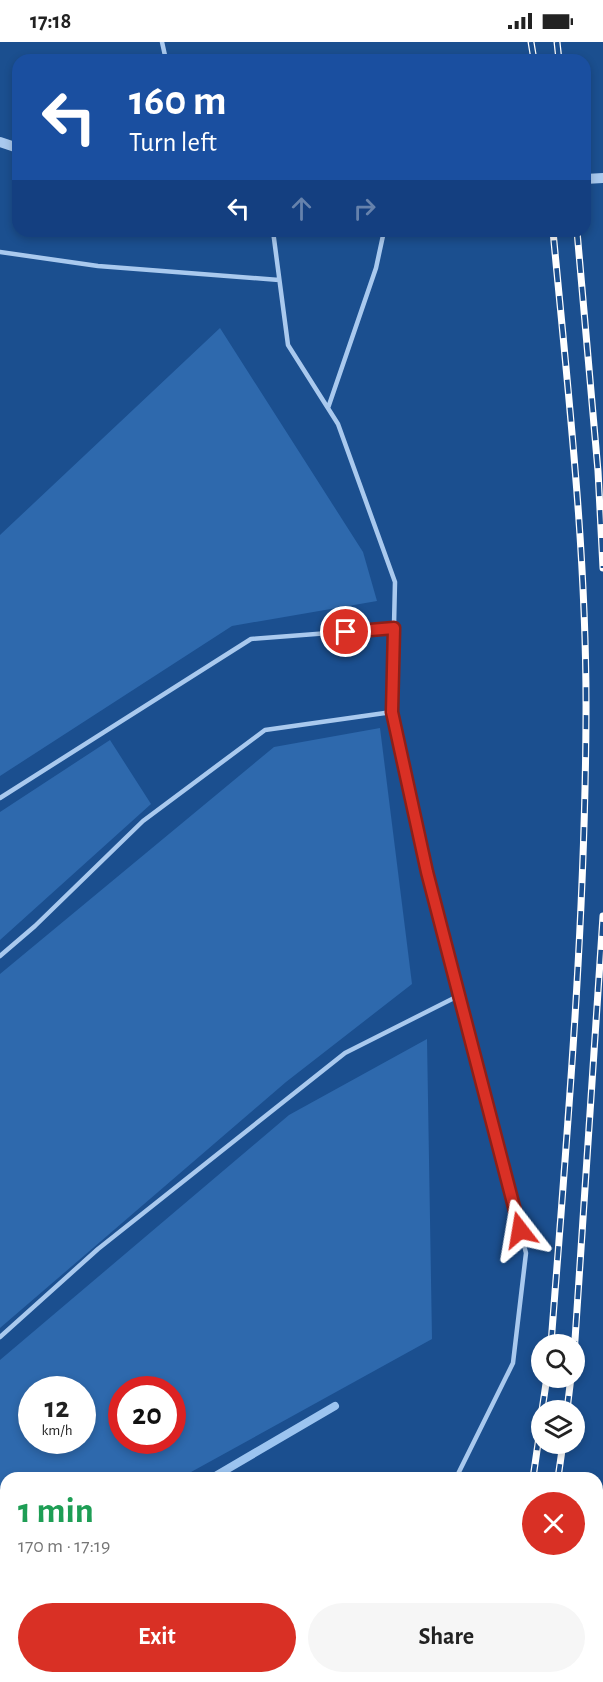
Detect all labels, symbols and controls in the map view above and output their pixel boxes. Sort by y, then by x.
text: 17:18 [30,10,71,32]
icon: left [30,78,108,156]
text: 160 m [129,80,227,122]
text: Turn left [129,129,217,156]
icon: left [222,192,255,225]
icon: ahead [285,192,318,225]
icon: right [348,192,381,225]
pin [320,606,371,657]
icon: arrive [329,615,362,648]
position arrow [488,1198,552,1262]
map controls [531,1334,585,1454]
button: search [531,1334,585,1388]
speed limit sign: 20 [108,1376,186,1454]
text: 12 [45,1393,69,1423]
button: layers [531,1400,585,1454]
text: km/h [42,1423,72,1438]
button: close [522,1492,585,1555]
text: 1 min [18,1493,94,1529]
text: 170 m · 17:19 [18,1536,110,1556]
button: Exit [18,1603,296,1672]
button: Share [308,1603,585,1672]

